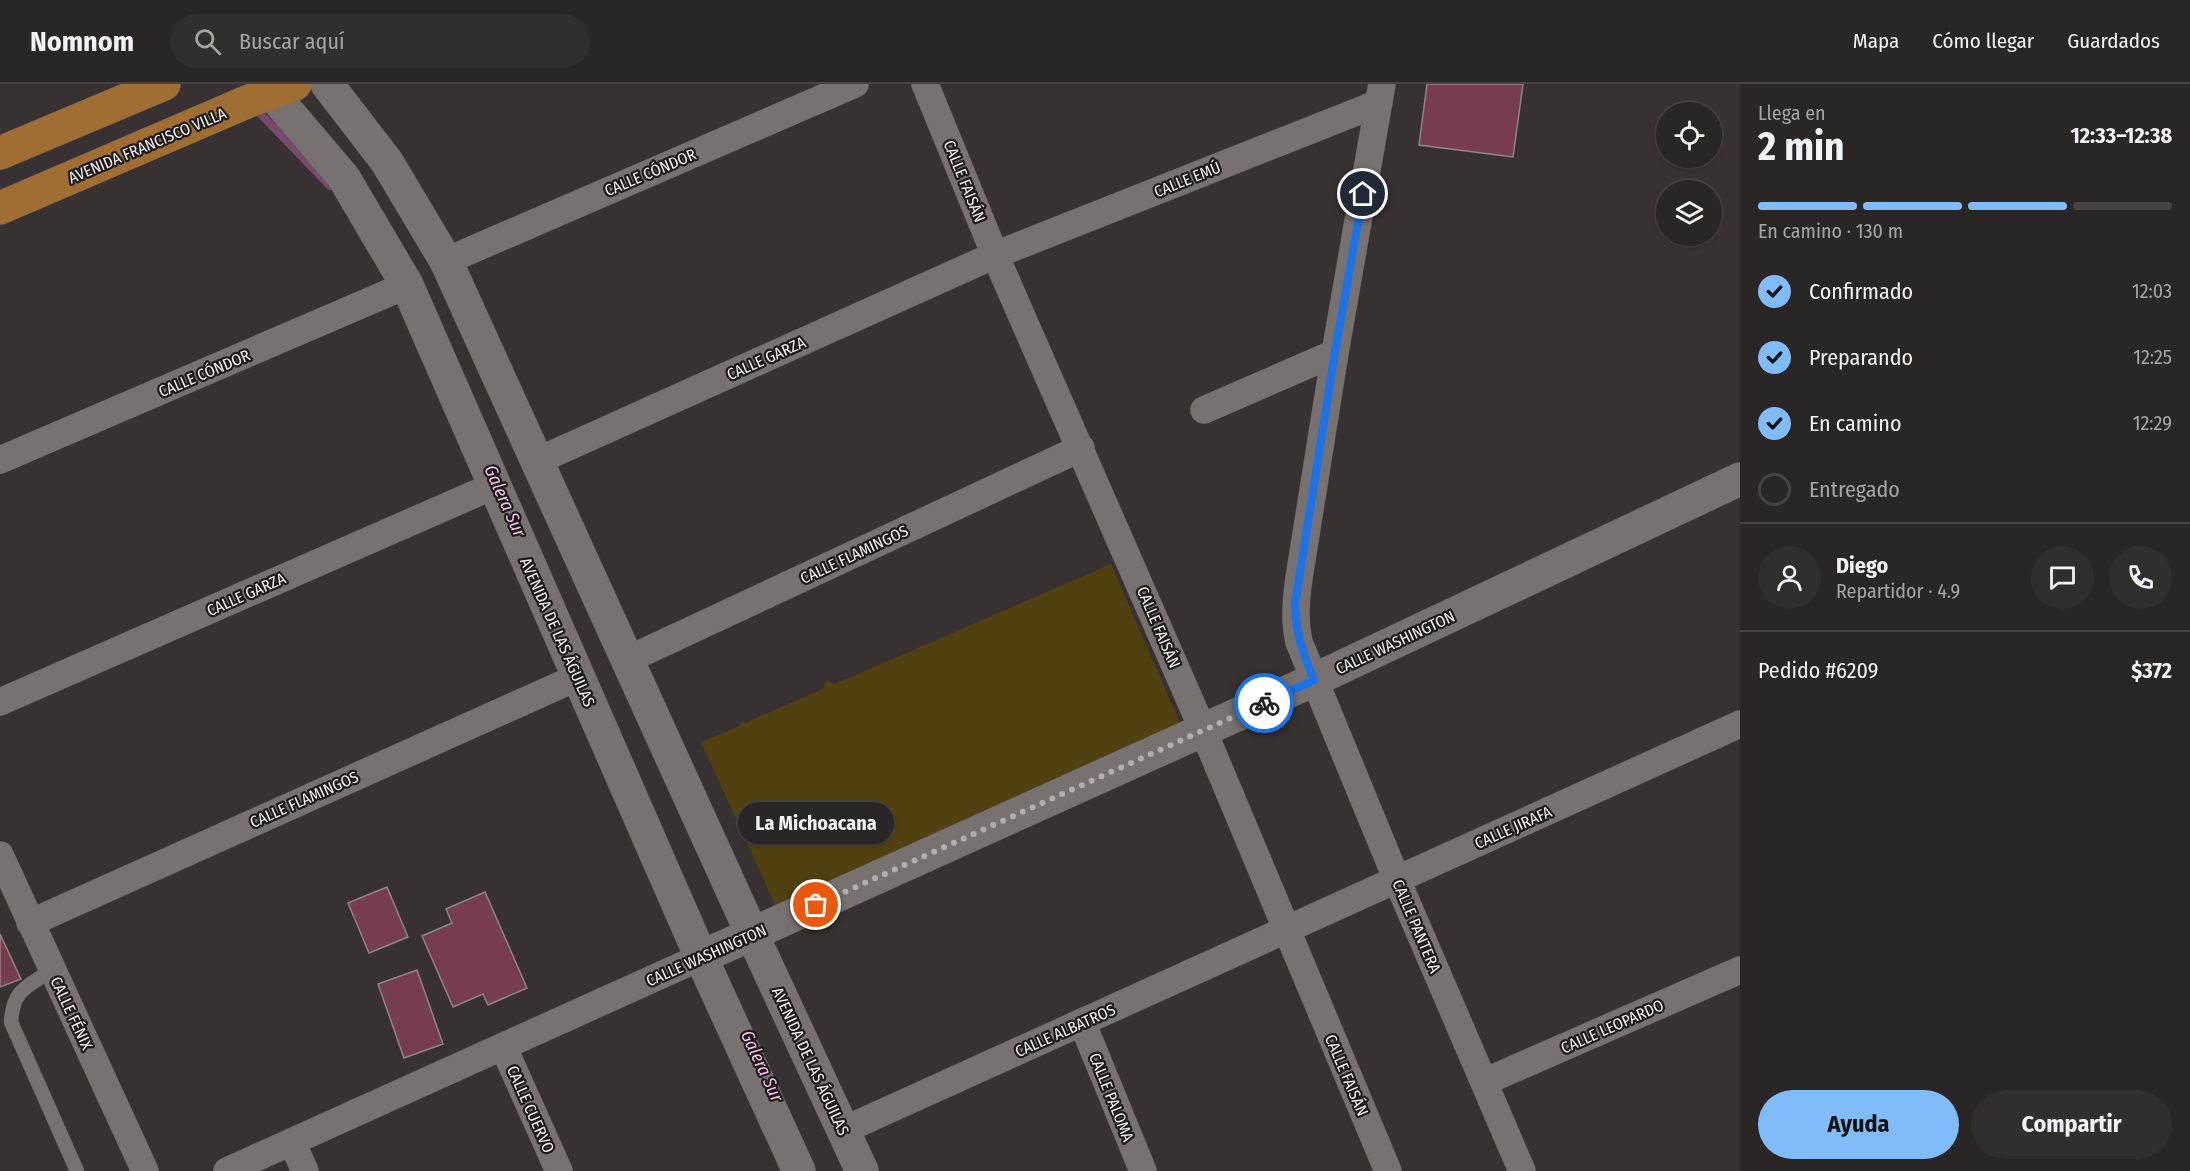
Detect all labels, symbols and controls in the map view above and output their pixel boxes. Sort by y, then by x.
search box [170,14,590,68]
text: Nomnom [30,25,134,58]
icon: search [191,25,224,58]
text: Buscar aquí [239,28,344,55]
text: Mapa [1853,28,1899,54]
text: Cómo llegar [1932,28,2034,54]
text: Guardados [2067,28,2160,54]
text: Llega en [1758,101,1826,125]
map controls [1656,102,1722,246]
button: locate [1656,102,1722,168]
street label: AVENIDA FRANCISCO VILLA [65,103,230,187]
text: 12:33–12:38 [2070,122,2172,149]
text: 2 min [1758,124,1844,170]
street label: CALLE FAISÁN [939,137,990,225]
street label: CALLE CÓNDOR [602,145,699,200]
street label: CALLE EMÚ [1151,157,1223,201]
pin [1337,168,1388,219]
icon: home [1346,177,1379,210]
button: layers [1656,180,1722,246]
text: En camino · 130 m [1758,219,1903,243]
icon: check [1758,275,1791,308]
text: Confirmado [1809,278,1913,305]
text: 12:03 [2132,279,2172,303]
street label: CALLE GARZA [724,332,809,384]
icon: check [1758,341,1791,374]
text: Preparando [1809,344,1913,371]
text: 12:25 [2133,345,2172,369]
street label: CALLE CÓNDOR [156,346,253,401]
icon: check [1758,407,1791,440]
text: En camino [1809,410,1901,437]
text: 12:29 [2133,411,2172,435]
water label: Galera Sur [479,462,531,541]
text: Entregado [1809,476,1900,503]
street label: CALLE FLAMINGOS [797,521,911,588]
button: person [1758,546,1821,609]
button: chat [2031,546,2094,609]
button: phone [2109,546,2172,609]
text: Diego [1836,552,1888,579]
street label: AVENIDA DE LAS ÁGUILAS [516,555,599,710]
street label: CALLE GARZA [204,568,289,620]
text: Repartidor · 4.9 [1836,579,1960,603]
street label: CALLE FAISÁN [1133,584,1184,671]
street label: CALLE WASHINGTON [1333,606,1458,678]
text: Pedido #6209 [1758,657,1878,684]
text: $372 [2131,657,2172,684]
courier [1234,673,1294,733]
icon: bike [1248,687,1281,720]
street label: CALLE FLAMINGOS [247,767,362,832]
street label: CALLE JIRAFA [1472,802,1555,853]
callout: La Michoacana [738,803,894,845]
text: La Michoacana [755,811,877,835]
street label: CALLE PANTERA [1388,877,1445,976]
pin [790,879,841,930]
icon: bag [799,888,832,921]
street label: CALLE WASHINGTON [643,920,769,990]
street label: CALLE FÉNIX [46,974,97,1053]
street label: AVENIDA DE LAS ÁGUILAS [768,984,853,1138]
street label: CALLE LEOPARDO [1558,995,1666,1058]
street label: CALLE ALBATROS [1012,1000,1118,1061]
water label: Galera Sur [736,1027,788,1106]
street label: CALLE FAISÁN [1321,1032,1372,1119]
street label: CALLE PALOMA [1085,1050,1138,1145]
street label: CALLE CUERVO [503,1063,558,1156]
button: Ayuda [1758,1090,1959,1159]
button: Compartir [1971,1090,2172,1159]

